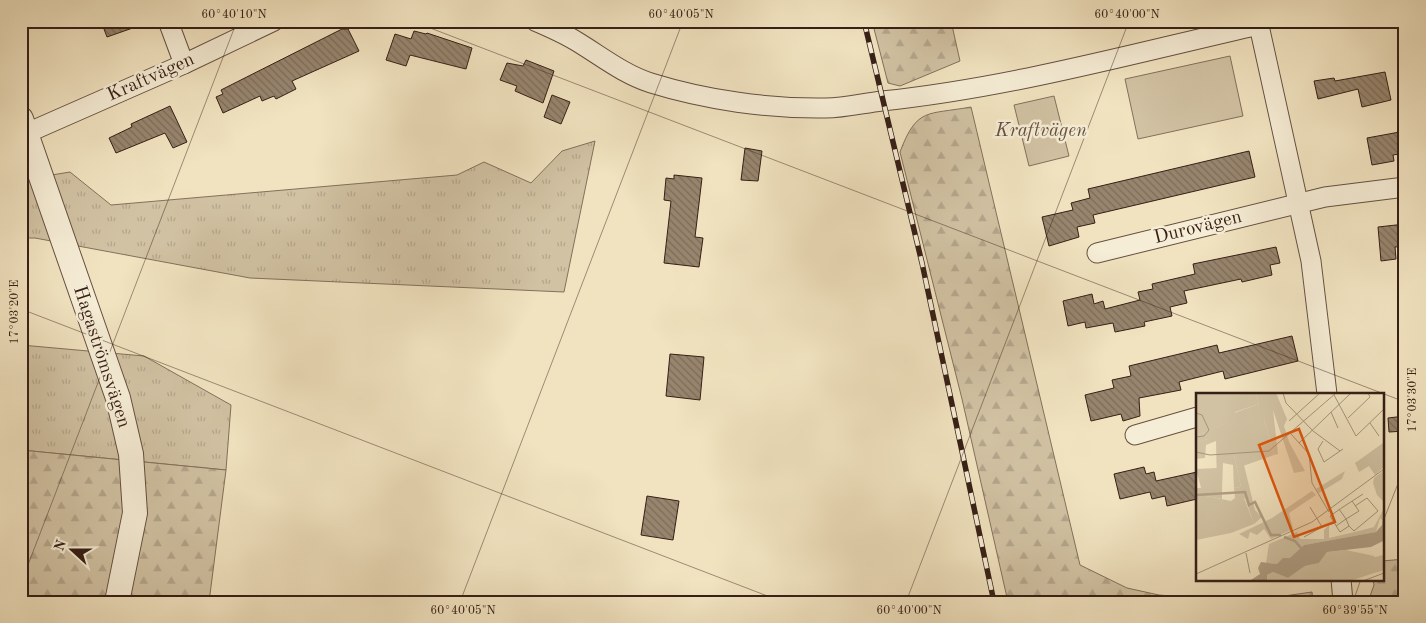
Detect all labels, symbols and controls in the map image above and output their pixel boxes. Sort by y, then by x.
text: 60°40'05"N [648,8,714,21]
text: 60°40'10"N [201,9,267,21]
text: 60°40'00"N [1094,9,1160,21]
street label: Kraftvägen [105,50,197,106]
park label: Kraftvägen [994,122,1087,141]
street label: Durovägen [1152,208,1244,248]
text: 17°03'20"E [9,280,21,344]
street label: Hagaströmsvägen [69,284,133,430]
text: 17°03'30"E [1407,368,1419,432]
inset map [1196,393,1384,580]
north arrow [48,526,98,576]
text: N [52,538,69,553]
text: 60°40'05"N [430,604,496,617]
text: 60°39'55"N [1322,604,1388,617]
text: 60°40'00"N [876,605,942,617]

